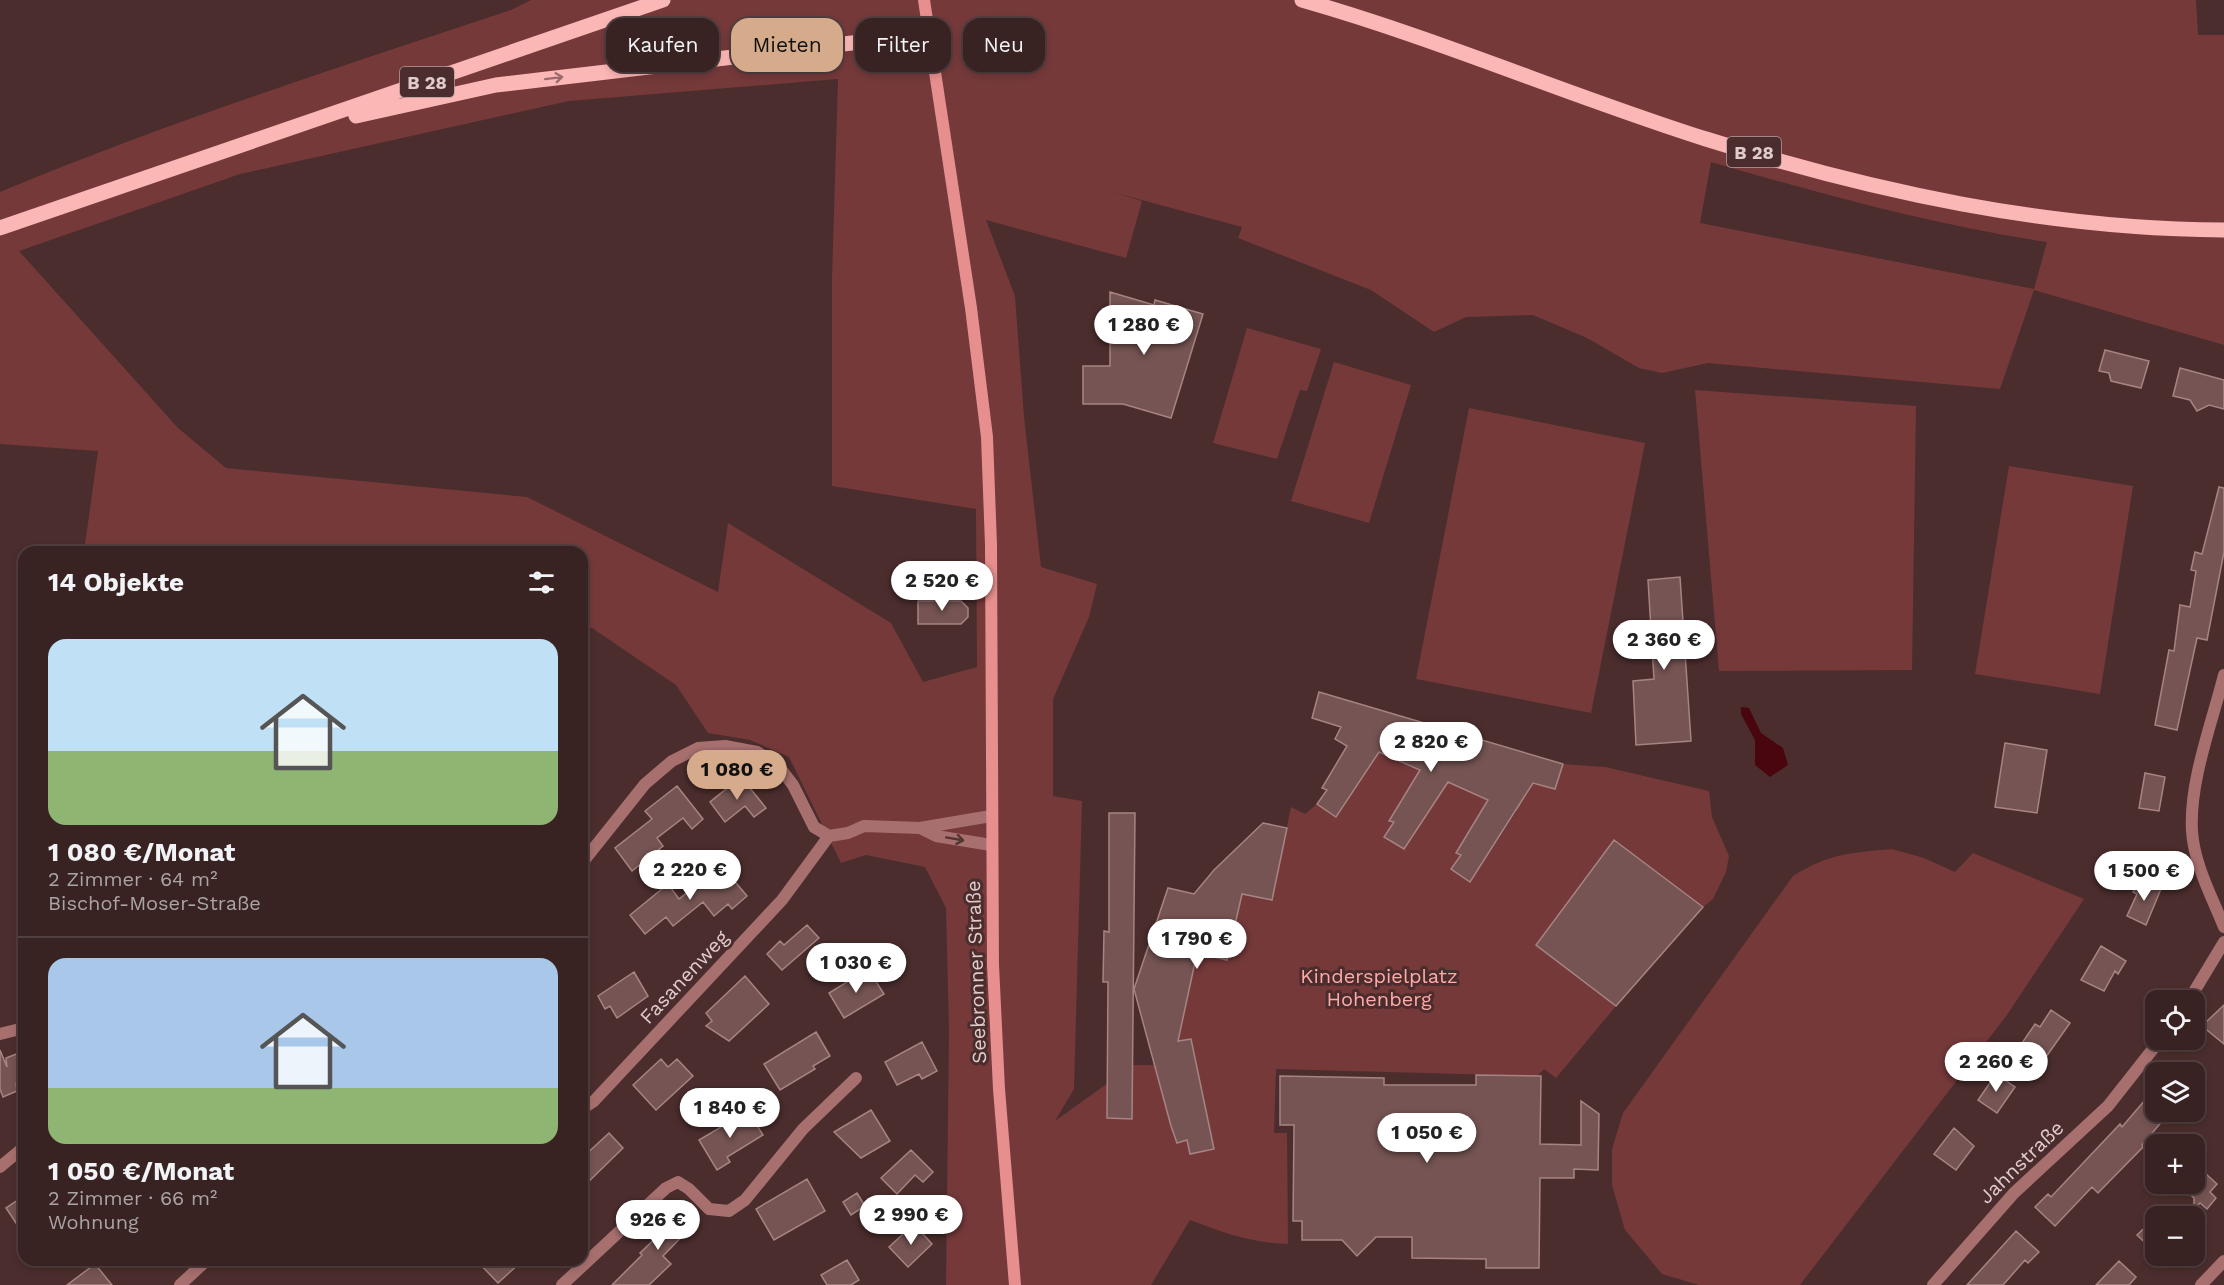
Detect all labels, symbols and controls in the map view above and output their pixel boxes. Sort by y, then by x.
chip: Kaufen [606,18,719,72]
chip: Mieten [731,18,843,72]
chip: Filter [855,18,951,72]
chip: Neu [963,18,1045,72]
road number: B 28 [400,67,454,97]
one-way arrow [543,72,563,83]
road number: B 28 [1727,137,1781,167]
pin: 1 280 € [1089,305,1199,356]
text: 1 280 € [1108,312,1180,336]
pin: 2 520 € [887,561,997,612]
icon: filters [525,566,558,599]
text: 14 Objekte [48,567,184,597]
text: 2 520 € [905,568,979,592]
pin: 2 360 € [1609,620,1719,671]
text: 2 360 € [1627,627,1701,651]
icon: home [249,678,357,786]
pin: 2 820 € [1376,722,1486,773]
text: 2 820 € [1394,729,1468,753]
pin: 1 080 € [682,750,792,801]
text: 1 080 € [701,757,773,781]
one-way arrow [945,834,964,845]
text: 1 080 €/Monat [48,837,235,867]
pin: 2 220 € [635,850,745,901]
pin: 1 500 € [2089,851,2199,902]
text: 2 220 € [653,857,727,881]
text: 1 500 € [2108,858,2180,882]
text: 2 Zimmer · 64 m² [48,867,217,891]
street label: Seebronner Straße [961,880,991,1064]
text: Bischof-Moser-Straße [48,891,261,915]
pin: 1 790 € [1142,919,1252,970]
street label: Fasanenweg [635,925,734,1029]
text: 1 790 € [1162,926,1232,950]
pin: 1 030 € [801,943,911,994]
text: 1 030 € [820,950,892,974]
park label: Kinderspielplatz Hohenberg [1300,964,1458,1011]
map controls [2145,990,2205,1266]
button: locate [2145,990,2205,1050]
icon: home [249,997,357,1105]
pin: 2 260 € [1941,1042,2051,1093]
text: 2 260 € [1959,1049,2033,1073]
button: layers [2145,1062,2205,1122]
pin: 1 840 € [675,1088,785,1139]
text: 1 840 € [694,1095,766,1119]
pin: 1 050 € [1372,1113,1482,1164]
street label: Jahnstraße [1973,1115,2069,1209]
text: 1 050 € [1391,1120,1463,1144]
button: + [2145,1134,2205,1194]
text: 1 050 €/Monat [48,1156,234,1186]
text: 2 Zimmer · 66 m² [48,1186,217,1210]
pin: 2 990 € [856,1195,966,1246]
pin: 926 € [616,1200,700,1251]
text: 2 990 € [874,1202,948,1226]
button: − [2145,1206,2205,1266]
text: 926 € [630,1207,686,1231]
text: Wohnung [48,1210,139,1234]

